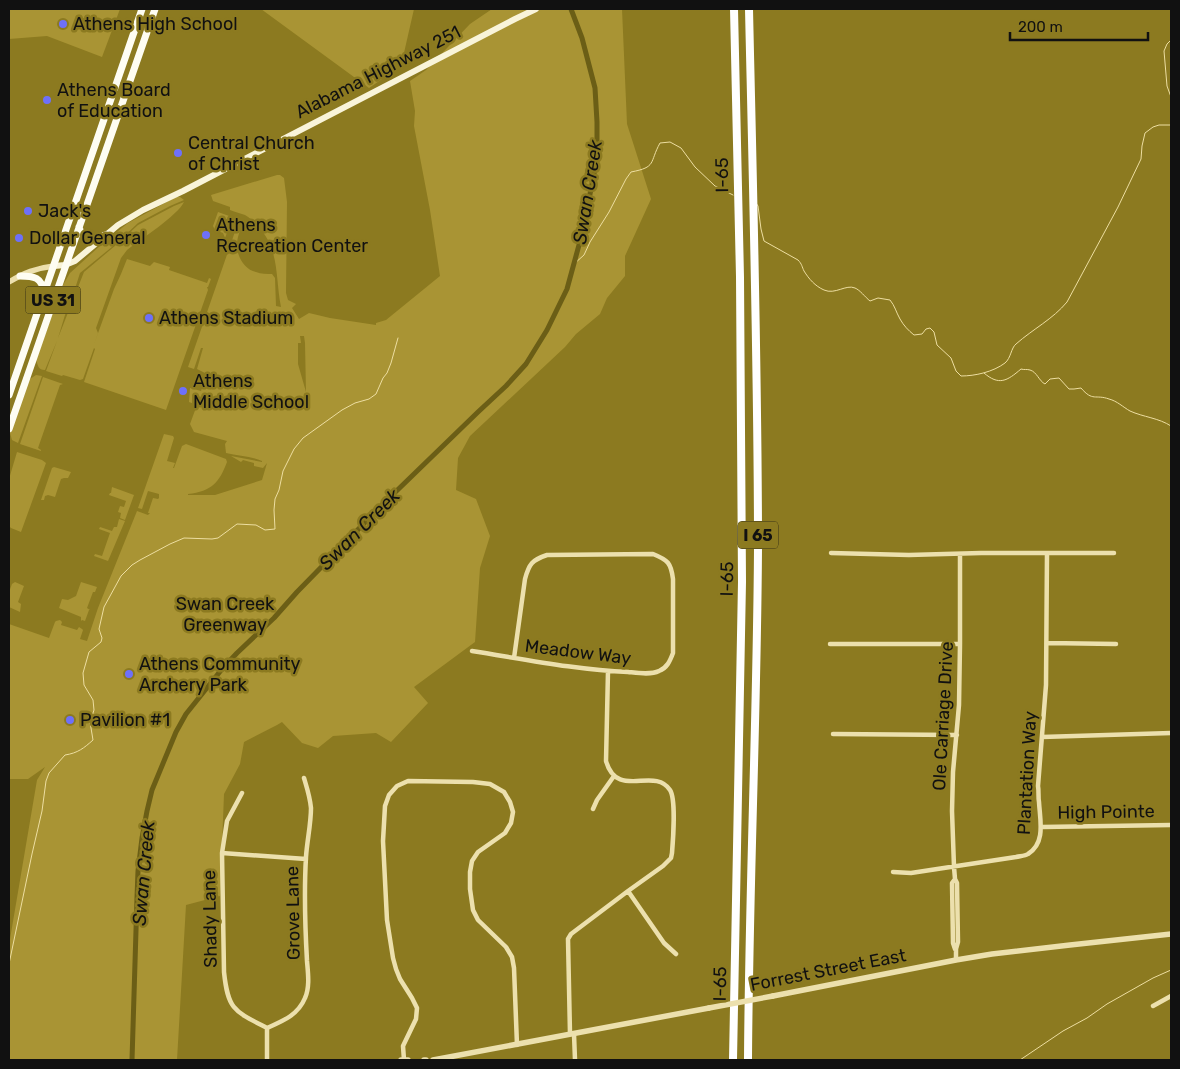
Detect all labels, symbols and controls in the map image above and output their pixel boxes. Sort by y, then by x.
scale bar [1010,10,1148,42]
place label: Athens High School [73,13,238,35]
marker: Athens High School [57,18,69,30]
text: 200 m [1018,18,1063,36]
street label: Alabama Highway 251 [292,21,464,123]
place label: Athens Board of Education [57,79,171,122]
marker: Athens Board of Education [41,94,53,106]
place label: Central Church of Christ [188,132,315,175]
water label: Swan Creek [568,138,607,246]
marker: Central Church of Christ [172,147,184,159]
street label: I-65 [711,157,733,193]
place label: Jack's [38,200,91,222]
marker: Jack's [22,205,34,217]
place label: Athens Recreation Center [216,214,368,257]
place label: Dollar General [29,227,146,249]
marker: Athens Recreation Center [200,229,212,241]
marker: Dollar General [13,232,25,244]
road number: US 31 [26,286,80,314]
place label: Athens Stadium [159,307,293,329]
marker: Athens Stadium [143,312,155,324]
place label: Athens Middle School [193,370,309,413]
marker: Athens Middle School [177,385,189,397]
water label: Swan Creek [314,484,405,575]
road number: I 65 [738,522,778,548]
street label: I-65 [716,561,738,597]
park label: Swan Creek Greenway [176,593,275,636]
street label: Meadow Way [524,635,632,669]
street label: Ole Carriage Drive [928,641,958,791]
place label: Athens Community Archery Park [139,653,301,696]
marker: Athens Community Archery Park [123,668,135,680]
place label: Pavilion #1 [80,709,170,731]
street label: Plantation Way [1013,710,1041,835]
marker: Pavilion #1 [64,714,76,726]
street label: High Pointe [1057,800,1155,824]
water label: Swan Creek [127,819,160,926]
street label: Grove Lane [281,866,305,960]
street label: Shady Lane [198,870,222,968]
street label: Forrest Street East [748,944,908,996]
street label: I-65 [709,966,731,1002]

